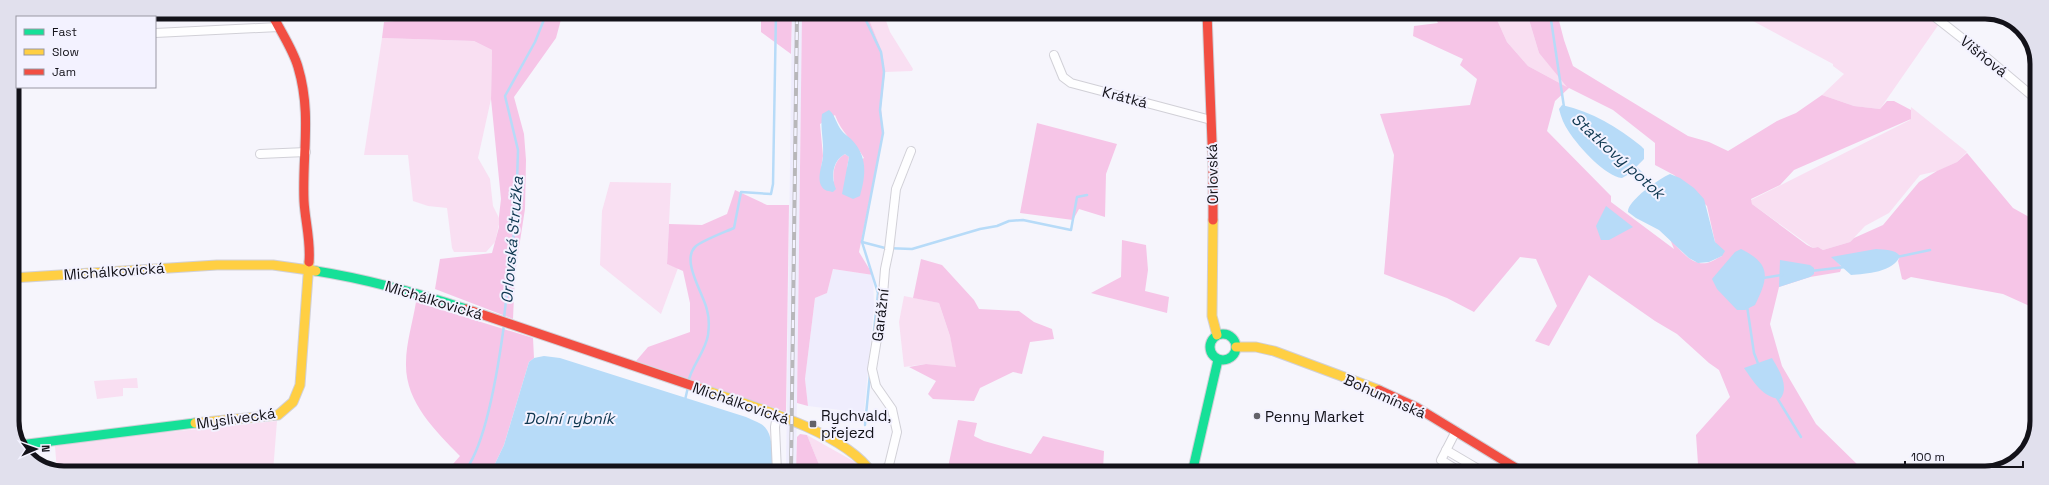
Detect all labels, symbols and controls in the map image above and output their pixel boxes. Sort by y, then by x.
legend [16,16,156,88]
text: Fast [52,24,77,40]
street label: Višňová [1956,31,2012,81]
text: Slow [52,44,79,60]
text: Jam [52,64,76,80]
street label: Krátká [1100,82,1150,112]
water label: Statkový potok [1567,108,1671,205]
street label: Orlovská [1202,143,1222,204]
water label: Orlovská Stružka [496,175,528,305]
street label: Michálkovická [63,258,165,284]
street label: Michálkovická [383,276,485,324]
street label: Garážní [867,287,893,343]
street label: Bohumínská [1341,369,1429,423]
street label: Michálkovická [690,378,792,429]
street label: Myslivecká [195,403,277,433]
place label: Rychvald, přejezd [821,406,891,442]
place label: Penny Market [1265,407,1364,426]
water label: Dolní rybník [524,408,617,429]
marker: Penny Market [1252,411,1262,421]
marker: Rychvald, přejezd [808,419,818,429]
north arrow [16,429,56,469]
scale bar [1905,443,2023,469]
text: N [39,445,53,453]
text: 100 m [1911,449,1945,465]

